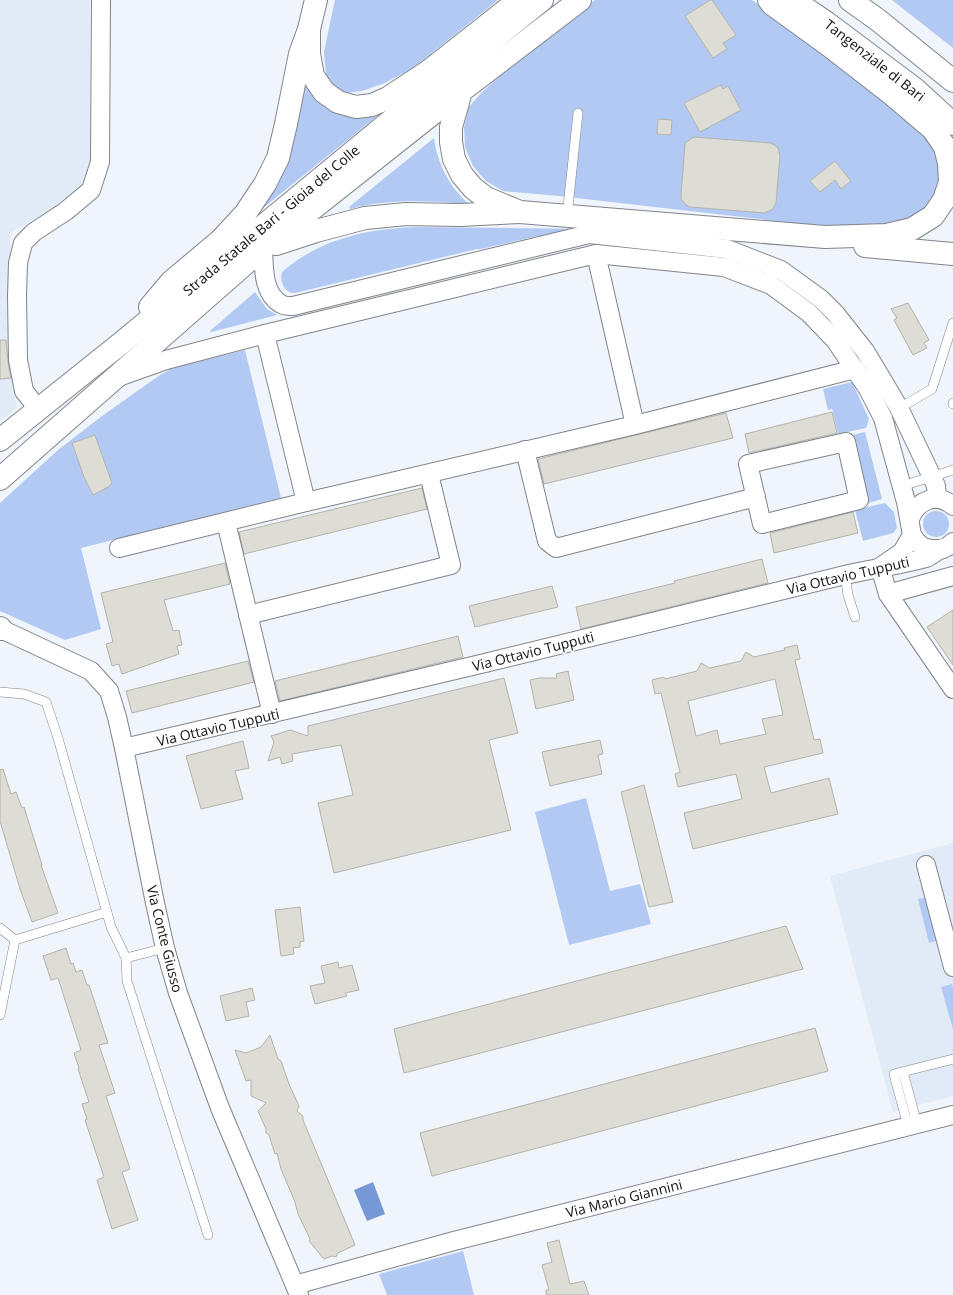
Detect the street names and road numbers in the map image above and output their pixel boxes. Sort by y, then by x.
street label: Tangenziale di Bari [821,15,929,105]
street label: Strada Statale Bari - Gioia del Colle [179,140,363,300]
street label: Via Ottavio Tupputi [785,552,911,598]
street label: Via Ottavio Tupputi [470,627,596,675]
street label: Via Ottavio Tupputi [155,704,281,750]
street label: Via Conte Giusso [143,883,187,995]
street label: Via Mario Giannini [564,1174,684,1222]

